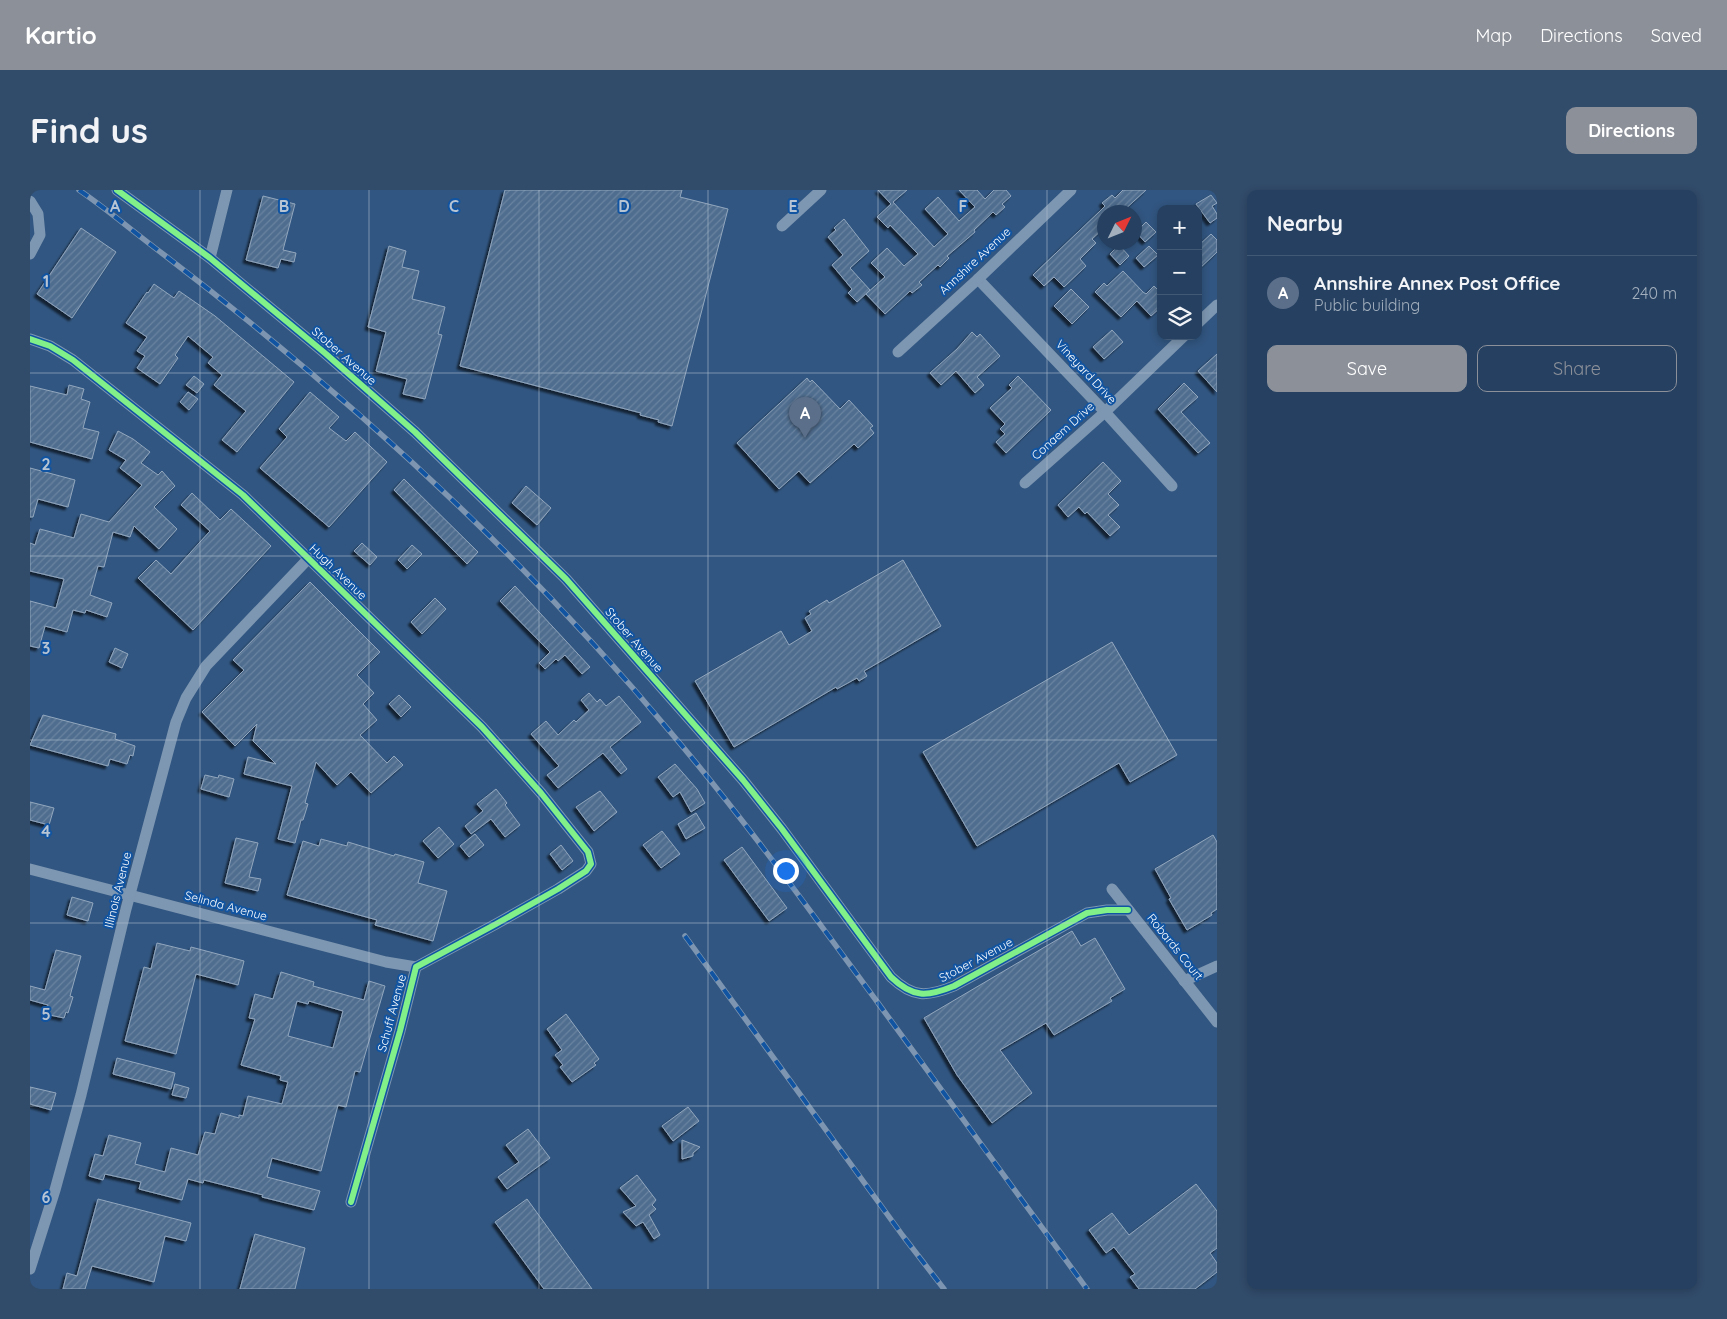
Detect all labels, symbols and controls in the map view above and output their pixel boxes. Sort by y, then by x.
text: Kartio [25,20,97,50]
text: Map [1475,24,1512,47]
text: Directions [1540,24,1623,47]
text: Saved [1651,24,1702,47]
button: Directions [1566,107,1697,154]
text: Find us [30,108,148,152]
text: A [110,196,121,216]
text: B [279,196,289,216]
text: C [449,196,459,216]
text: D [618,196,630,216]
text: E [788,196,798,216]
text: F [959,196,968,216]
north arrow [1097,205,1142,250]
map controls [1157,205,1202,340]
button: + [1157,205,1202,250]
text: Nearby [1267,210,1343,236]
street label: Annshire Avenue [936,224,1014,298]
button: − [1157,250,1202,295]
text: 1 [43,271,49,291]
text: Annshire Annex Post Office [1314,271,1560,295]
text: A [1278,283,1288,303]
text: 240 m [1631,283,1677,303]
button: layers [1157,295,1202,340]
text: Public building [1314,295,1420,315]
street label: Stober Avenue [309,323,380,388]
street label: Vineyard Drive [1053,337,1120,407]
button: Save [1267,345,1467,392]
button: Share [1477,345,1677,392]
pin: A [789,397,821,438]
street label: Conaem Drive [1028,398,1097,463]
text: 2 [41,454,51,474]
street label: Hugh Avenue [307,541,370,603]
street label: Stober Avenue [602,604,667,675]
text: 3 [42,638,50,658]
text: 4 [41,821,51,841]
street label: Illinois Avenue [101,850,134,929]
your location [773,858,799,884]
street label: Selinda Avenue [183,887,269,924]
street label: Robards Court [1144,911,1207,983]
street label: Stober Avenue [936,934,1015,985]
street label: Schuff Avenue [374,972,409,1053]
text: 5 [41,1004,51,1024]
text: 6 [42,1187,51,1207]

